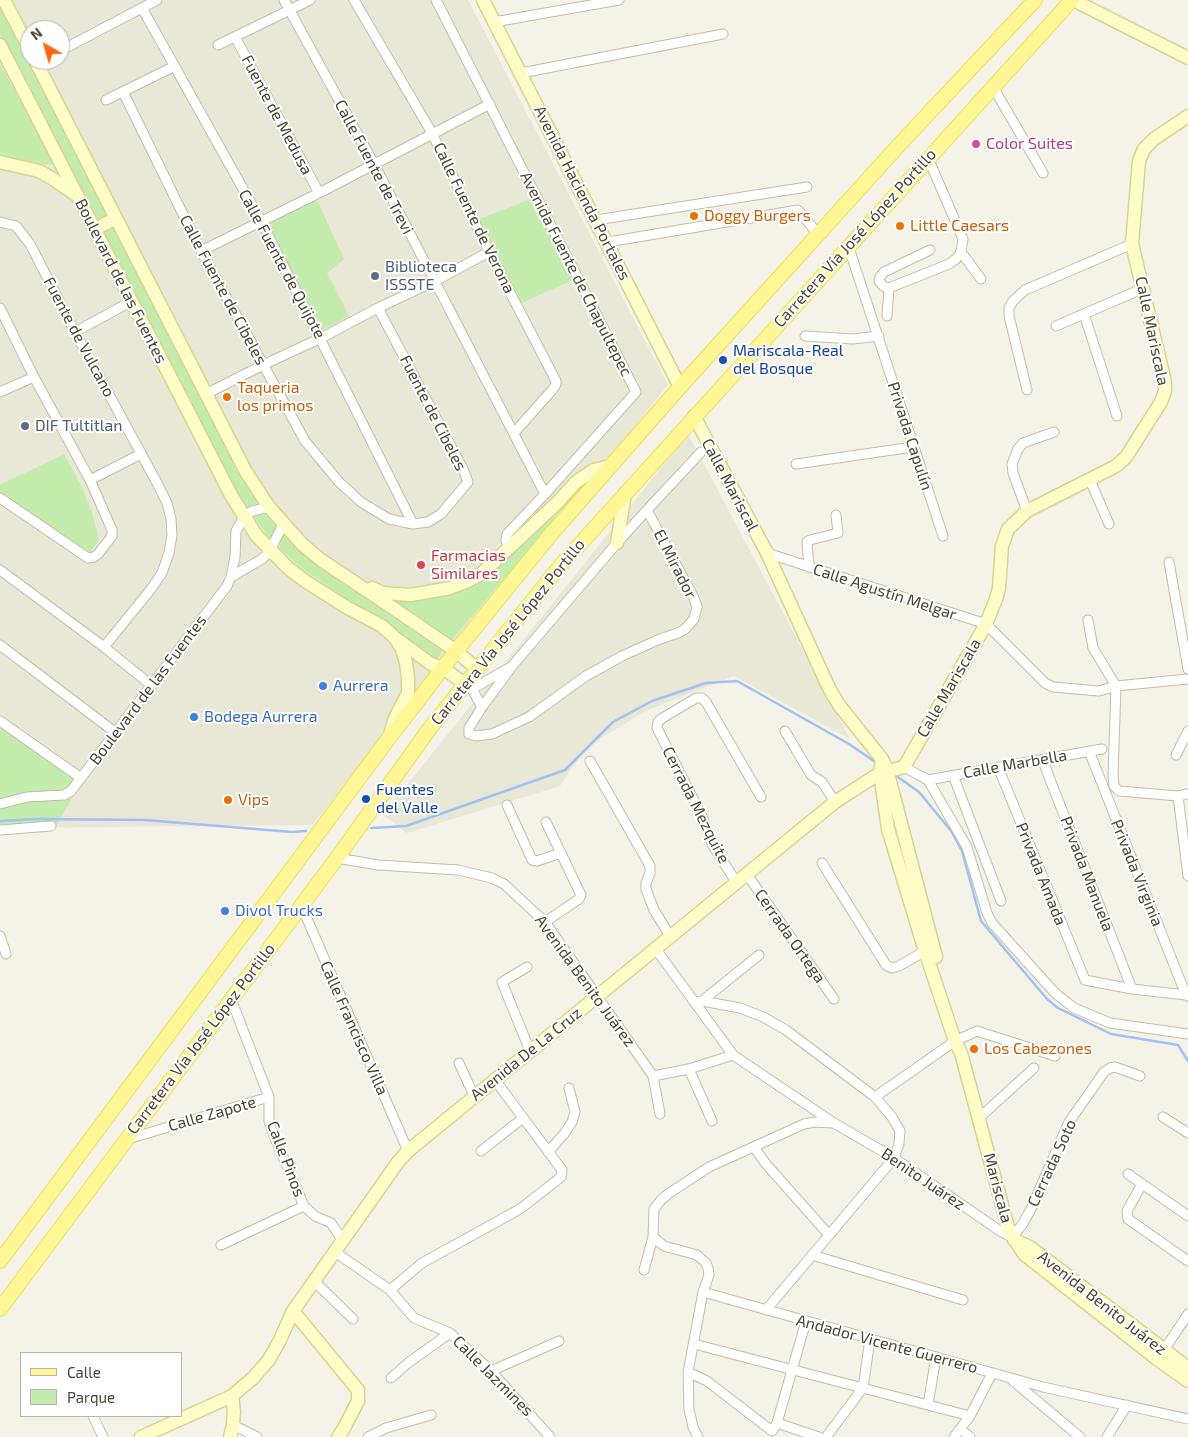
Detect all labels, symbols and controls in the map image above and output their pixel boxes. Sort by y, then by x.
north arrow [20,20,70,70]
text: N [27,24,45,43]
street label: Fuente de Medusa [237,52,317,178]
street label: Calle Fuente de Trevi [330,96,418,238]
street label: Avenida Hacienda Portales [530,103,634,283]
place label: Color Suites [986,134,1073,154]
marker: Color Suites [970,138,982,150]
street label: Calle Fuente de Verona [429,139,519,297]
street label: Carretera Vía José López Portillo [770,145,940,331]
street label: Avenida Fuente de Chapultepec [516,169,636,379]
street label: Calle Fuente de Quijote [235,186,329,342]
street label: Boulevard de las Fuentes [71,195,171,367]
place label: Doggy Burgers [704,206,811,226]
marker: Doggy Burgers [688,210,700,222]
street label: Calle Fuente de Cibeles [175,212,271,368]
place label: Little Caesars [910,216,1009,236]
marker: Little Caesars [894,220,906,232]
place label: Biblioteca ISSSTE [385,257,457,295]
marker: Biblioteca ISSSTE [369,270,381,282]
street label: Fuente de Vulcano [39,274,119,400]
street label: Calle Mariscala [1131,275,1173,387]
place label: Mariscala-Real del Bosque [733,341,844,379]
street label: Fuente de Cibeles [396,352,470,474]
marker: Mariscala-Real del Bosque [717,354,729,366]
place label: Taqueria los primos [237,378,313,416]
street label: Privada Capulín [883,379,937,493]
marker: Taqueria los primos [221,391,233,403]
place label: DIF Tultitlan [35,416,123,436]
marker: DIF Tultitlan [19,420,31,432]
street label: Calle Mariscal [698,435,762,535]
street label: El Mirador [649,526,701,602]
street label: Carretera Vía José López Portillo [427,535,589,729]
place label: Farmacias Similares [431,546,506,584]
marker: Farmacias Similares [415,559,427,571]
street label: Calle Agustín Melgar [811,560,959,624]
street label: Boulevard de las Fuentes [85,611,211,769]
street label: Calle Mariscala [913,635,985,741]
place label: Aurrera [333,676,388,696]
marker: Aurrera [317,680,329,692]
place label: Bodega Aurrera [204,707,317,727]
marker: Bodega Aurrera [188,711,200,723]
street label: Cerrada Mezquite [658,743,734,867]
street label: Calle Marbella [962,745,1068,783]
place label: Fuentes del Valle [376,780,438,818]
place label: Vips [238,790,269,810]
marker: Fuentes del Valle [360,793,372,805]
marker: Vips [222,794,234,806]
street label: Privada Manuela [1056,814,1118,934]
street label: Privada Virginia [1107,817,1167,929]
street label: Privada Amada [1012,820,1070,928]
street label: Cerrada Ortega [751,885,829,987]
place label: Divol Trucks [235,901,323,921]
marker: Divol Trucks [219,905,231,917]
street label: Avenida Benito Juárez [531,911,639,1051]
street label: Carretera Vía José López Portillo [123,940,279,1138]
street label: Calle Francisco Villa [316,958,392,1098]
street label: Avenida De La Cruz [467,1003,585,1105]
place label: Los Cabezones [984,1039,1092,1059]
marker: Los Cabezones [968,1043,980,1055]
street label: Calle Zapote [166,1092,258,1136]
street label: Cerrada Soto [1023,1116,1081,1210]
street label: Calle Pinos [263,1118,309,1200]
street label: Benito Juárez [877,1144,969,1214]
street label: Mariscala [979,1151,1017,1225]
street label: Avenida Benito Juárez [1034,1247,1170,1359]
street label: Andador Vicente Guerrero [794,1310,980,1378]
street label: Calle Jazmines [449,1332,537,1420]
legend [20,1352,182,1417]
text: Calle [67,1363,101,1381]
text: Parque [67,1388,115,1406]

